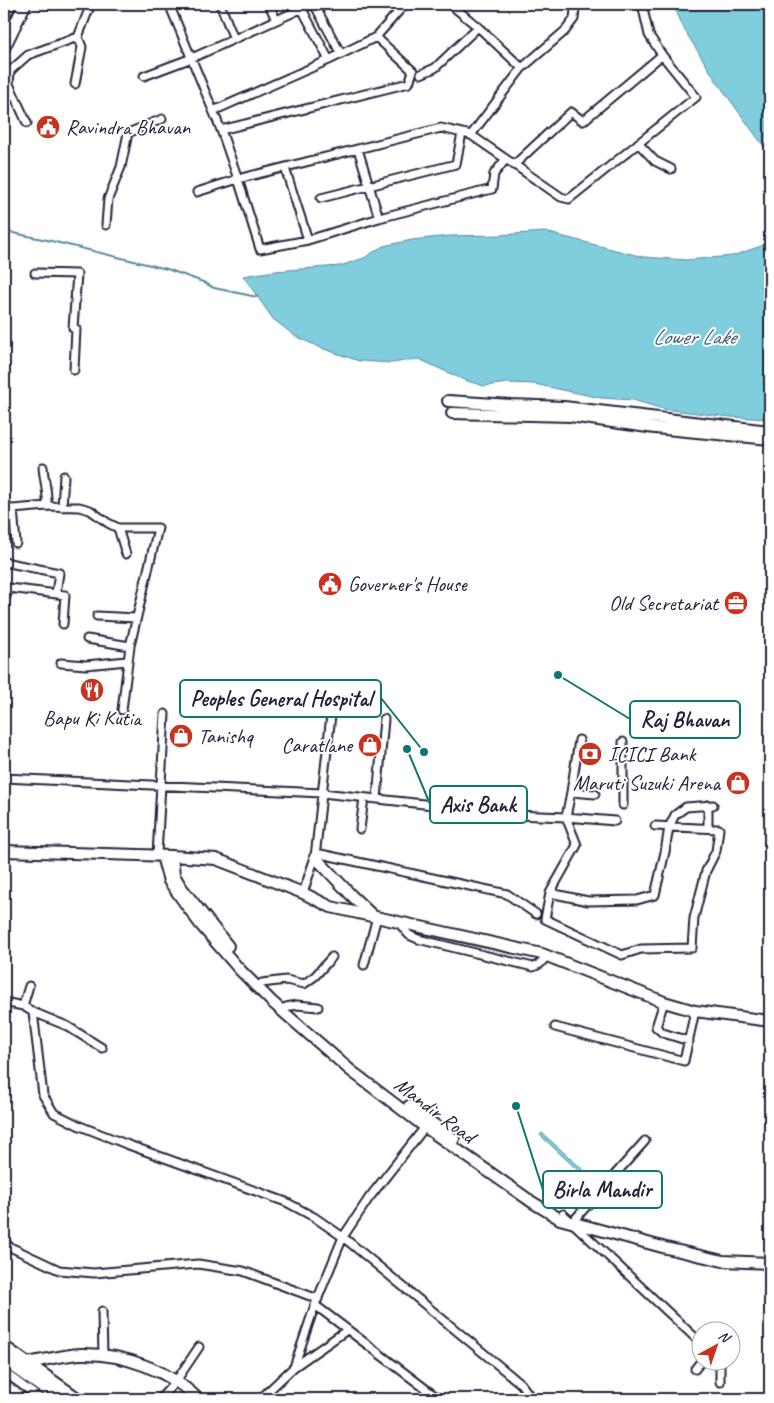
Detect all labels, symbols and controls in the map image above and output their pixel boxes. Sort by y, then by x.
public building icon: Ravindra Bhavan [35,114,61,140]
place label: Ravindra Bhavan [66,114,191,140]
water label: Lower Lake [653,323,739,351]
public building icon: Governer's House [317,571,343,597]
place label: Governer's House [348,571,468,597]
place label: Old Secretariat [609,590,720,616]
office icon: Old Secretariat [723,590,749,616]
restaurant icon: Bapu Ki Kutia [79,677,105,703]
callout: Peoples General Hospital [180,680,381,717]
text: Peoples General Hospital [190,685,376,713]
callout: Raj Bhavan [630,701,740,738]
place label: Bapu Ki Kutia [43,705,143,731]
text: Raj Bhavan [641,706,730,734]
shop icon: Tanishq [168,723,194,749]
place label: Tanishq [198,723,254,749]
place label: Caratlane [282,732,354,758]
shop icon: Caratlane [357,732,383,758]
bank icon: ICICI Bank [577,741,603,767]
place label: ICICI Bank [608,741,697,767]
place label: Maruti Suzuki Arena [573,770,722,796]
shop icon: Maruti Suzuki Arena [725,770,751,796]
callout: Axis Bank [430,786,527,823]
text: Axis Bank [440,791,517,819]
street label: Mandir Road [389,1071,484,1151]
callout: Birla Mandir [543,1171,662,1208]
text: Birla Mandir [553,1176,653,1204]
north arrow [692,1320,742,1370]
text: N [715,1327,735,1347]

